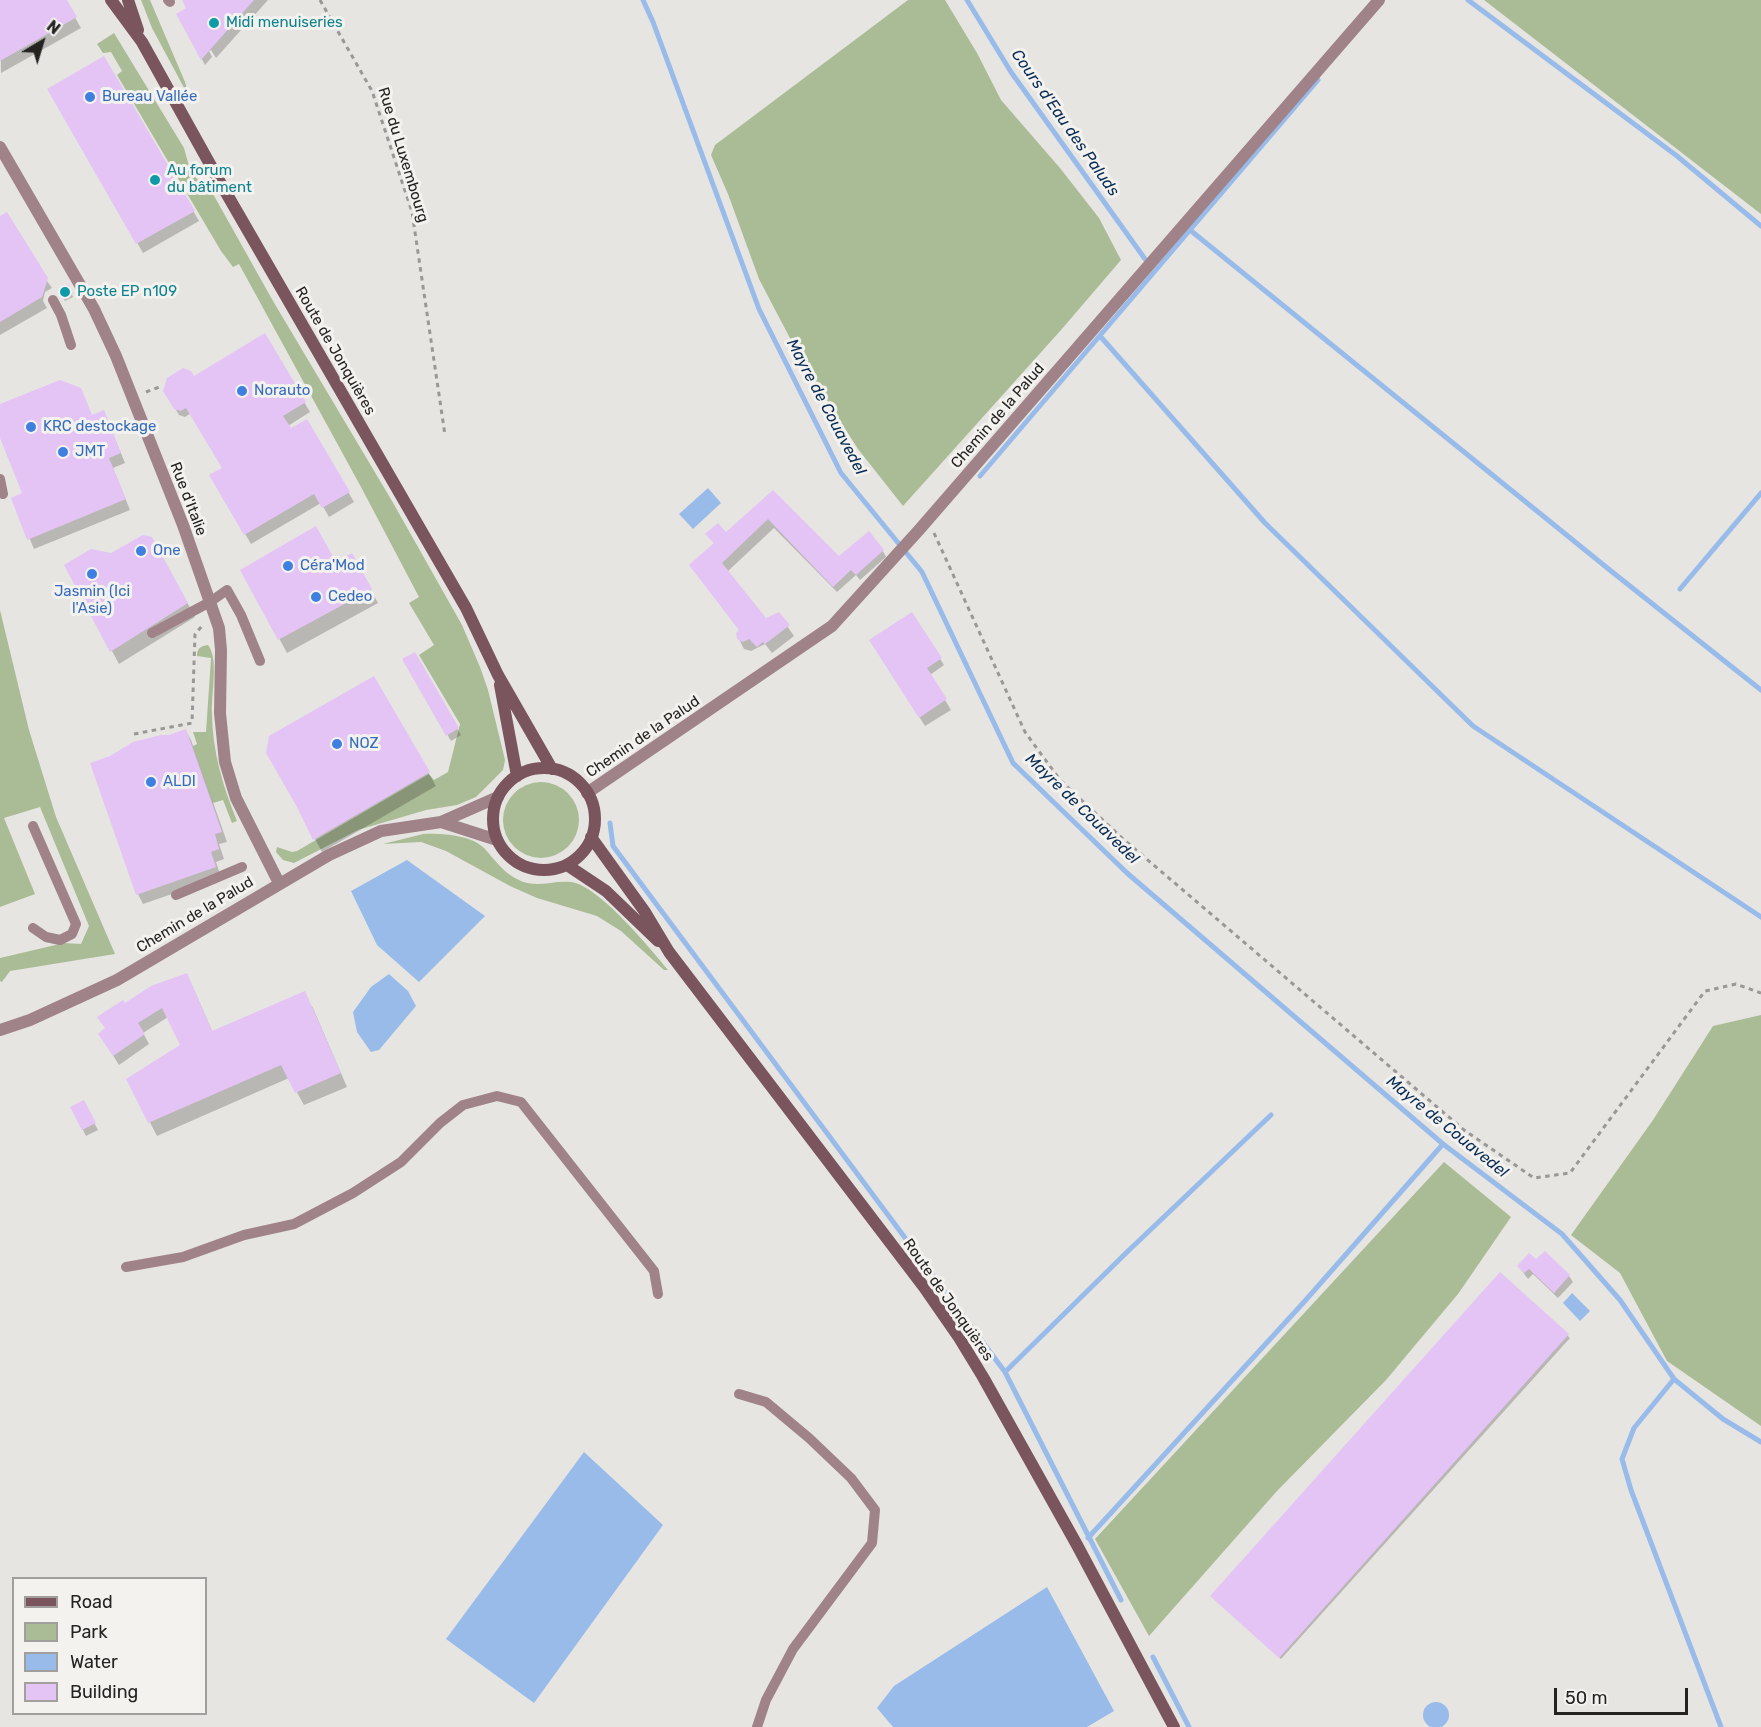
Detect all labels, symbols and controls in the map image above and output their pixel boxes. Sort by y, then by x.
north arrow [12,12,72,72]
place label: Midi menuiseries [226,14,343,32]
text: N [43,16,64,38]
marker: Midi menuiseries [207,16,221,30]
water label: Cours d'Eau des Paluds [1007,46,1123,200]
street label: Rue du Luxembourg [374,85,432,225]
place label: Bureau Vallée [102,88,197,106]
marker: Bureau Vallée [83,90,97,104]
place label: Au forum du bâtiment [167,162,252,197]
marker: Au forum du bâtiment [148,173,162,187]
place label: Poste EP n109 [77,283,177,301]
street label: Route de Jonquières [291,284,379,418]
marker: Poste EP n109 [58,285,72,299]
water label: Mayre de Couavedel [782,336,870,478]
street label: Chemin de la Palud [948,360,1048,472]
place label: Norauto [254,382,310,400]
marker: Norauto [235,384,249,398]
place label: KRC destockage [43,418,156,436]
marker: KRC destockage [24,420,38,434]
place label: JMT [75,443,105,461]
marker: JMT [56,445,70,459]
street label: Rue d'Italie [166,460,210,538]
place label: One [153,542,181,560]
marker: One [134,544,148,558]
place label: Céra'Mod [300,557,365,575]
marker: Céra'Mod [281,559,295,573]
marker: Jasmin (Ici l'Asie) [85,567,99,581]
place label: Jasmin (Ici l'Asie) [54,583,130,618]
place label: Cedeo [328,588,372,606]
marker: Cedeo [309,590,323,604]
street label: Chemin de la Palud [583,692,703,782]
place label: NOZ [349,735,378,753]
marker: NOZ [330,737,344,751]
water label: Mayre de Couavedel [1021,750,1143,868]
place label: ALDI [163,773,196,791]
marker: ALDI [144,775,158,789]
street label: Chemin de la Palud [133,873,257,957]
water label: Mayre de Couavedel [1382,1072,1512,1182]
street label: Route de Jonquières [899,1235,997,1365]
legend [12,1577,207,1715]
text: Road [70,1591,113,1613]
text: Park [70,1621,107,1643]
text: Water [70,1651,118,1673]
scale bar [1557,1676,1690,1714]
text: Building [70,1681,138,1703]
text: 50 m [1565,1687,1608,1709]

